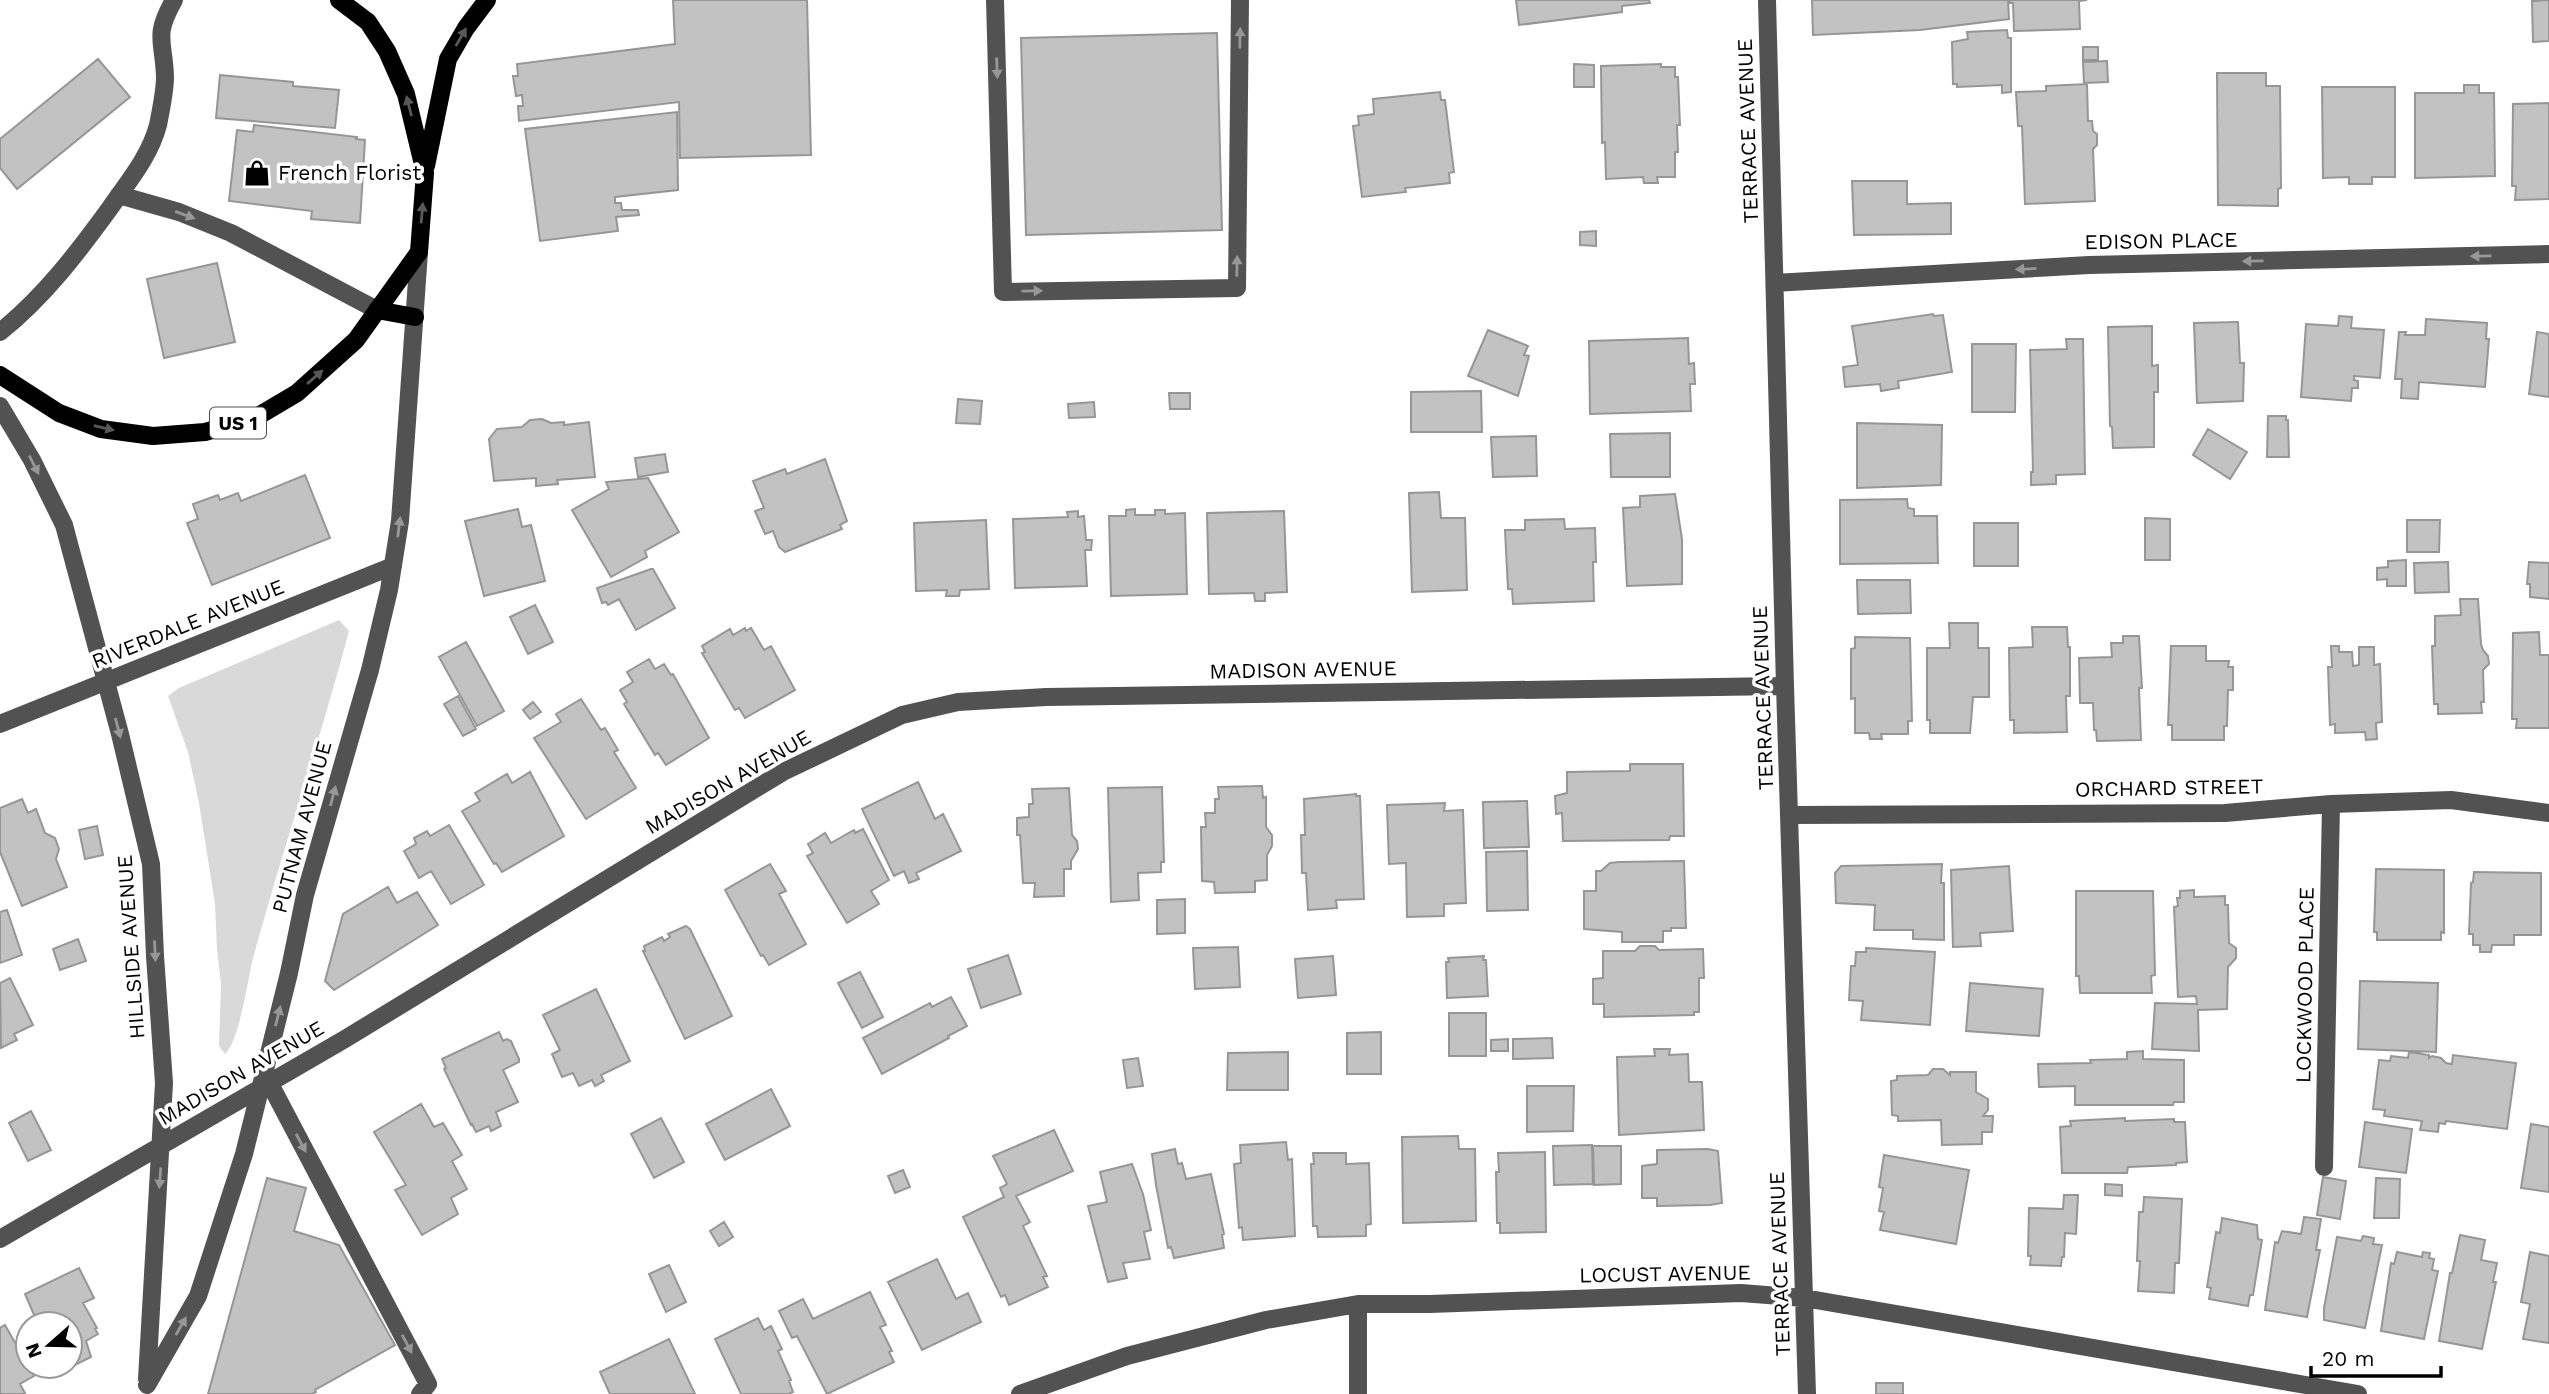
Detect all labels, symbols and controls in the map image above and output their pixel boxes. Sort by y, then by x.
one-way arrow [455,27,467,46]
one-way arrow [1234,27,1246,49]
street label: TERRACE AVENUE [1732,38,1763,224]
one-way arrow [991,57,1003,79]
one-way arrow [403,95,414,117]
shop icon: French Florist [242,158,272,188]
place label: French Florist [278,160,421,185]
one-way arrow [417,201,428,223]
one-way arrow [174,209,195,220]
street label: EDISON PLACE [2084,227,2238,254]
one-way arrow [2470,250,2492,262]
one-way arrow [1232,255,1243,277]
one-way arrow [2242,256,2264,267]
one-way arrow [2015,263,2037,274]
one-way arrow [1021,286,1043,297]
one-way arrow [307,370,324,385]
road number: US 1 [210,408,266,438]
one-way arrow [93,423,115,434]
one-way arrow [28,455,40,475]
one-way arrow [394,516,405,538]
street label: RIVERDALE AVENUE [88,573,288,674]
street label: TERRACE AVENUE [1747,605,1778,791]
street label: MADISON AVENUE [1209,655,1397,684]
one-way arrow [113,717,124,739]
street label: MADISON AVENUE [640,724,815,839]
street label: PUTNAM AVENUE [267,738,337,916]
street label: ORCHARD STREET [2075,773,2264,802]
one-way arrow [329,785,339,806]
street label: HILLSIDE AVENUE [112,854,149,1040]
street label: LOCKWOOD PLACE [2290,887,2319,1083]
one-way arrow [149,940,160,962]
one-way arrow [273,1005,284,1027]
street label: MADISON AVENUE [153,1015,328,1130]
one-way arrow [295,1133,306,1153]
one-way arrow [154,1167,165,1189]
street label: TERRACE AVENUE [1764,1171,1795,1357]
street label: LOCUST AVENUE [1579,1260,1751,1287]
north arrow [14,1310,84,1380]
one-way arrow [175,1316,187,1335]
one-way arrow [401,1334,412,1354]
scale bar [2311,1334,2440,1378]
text: N [20,1340,47,1361]
text: 20 m [2322,1346,2374,1371]

